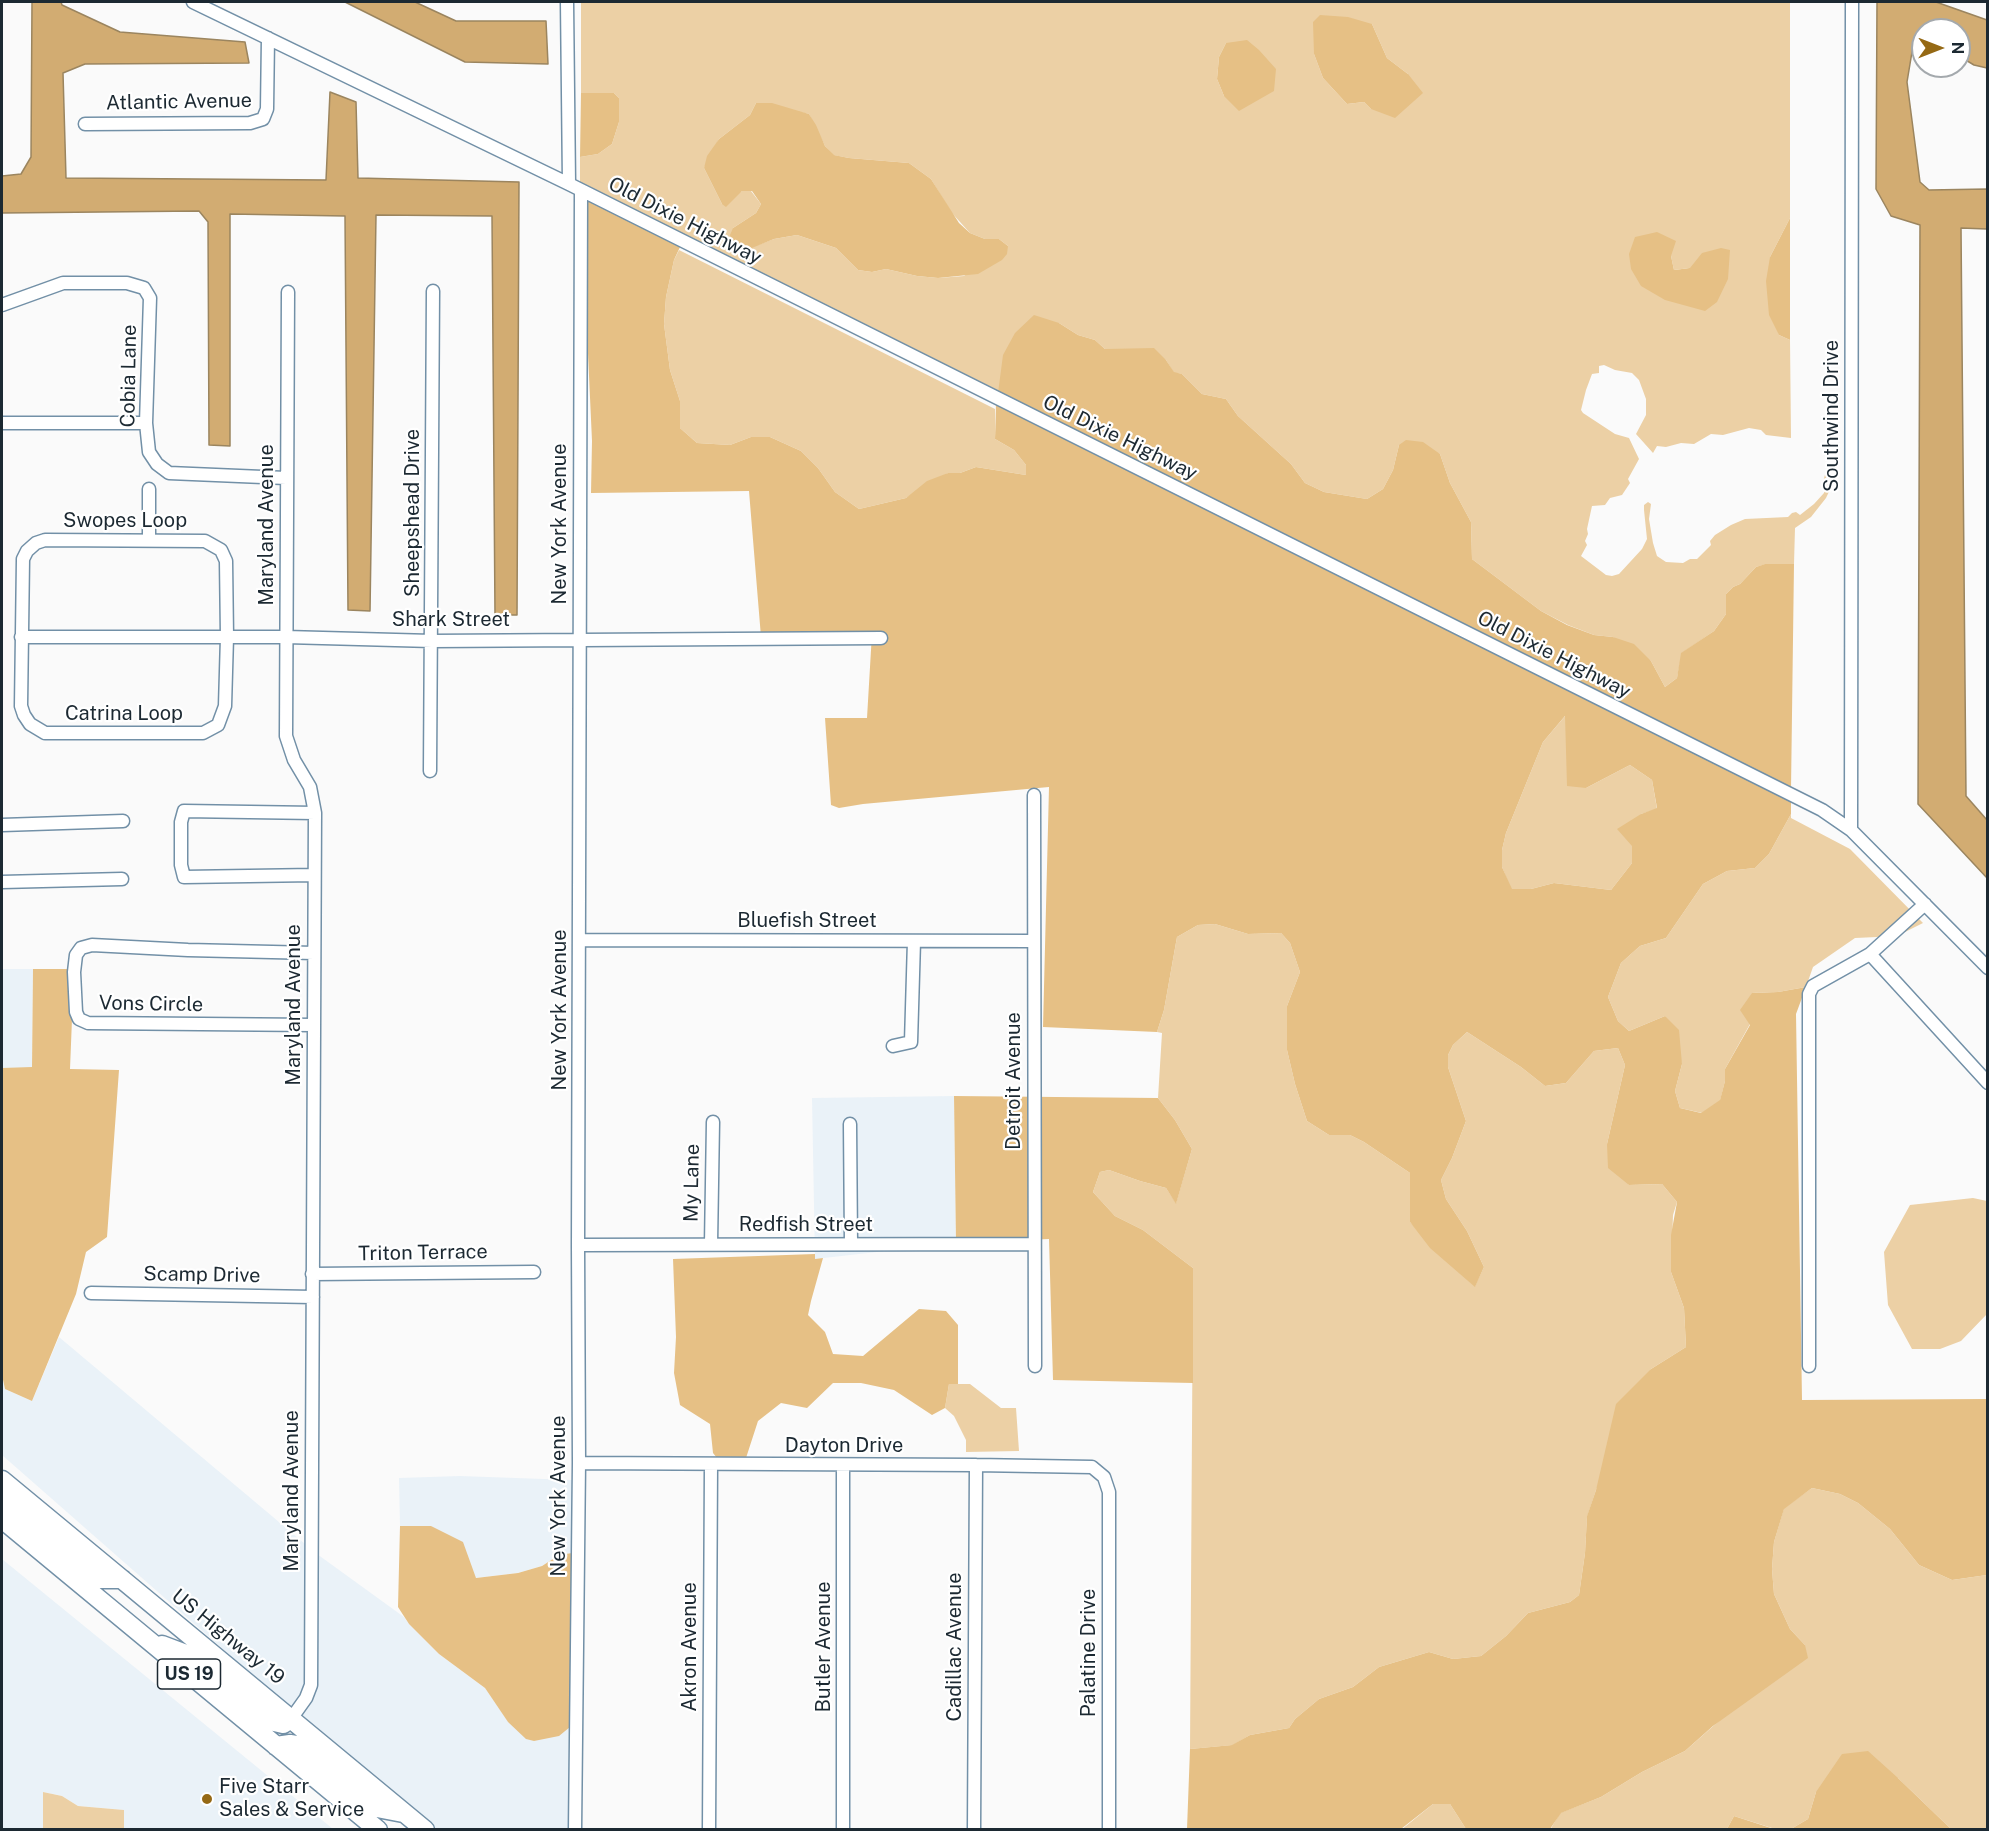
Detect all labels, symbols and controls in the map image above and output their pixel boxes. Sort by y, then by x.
north arrow [1911,18,1971,78]
text: N [1948,42,1967,54]
street label: Atlantic Avenue [106,89,252,115]
street label: Old Dixie Highway [604,172,766,270]
street label: Cobia Lane [116,324,142,428]
street label: Southwind Drive [1820,340,1844,492]
street label: Old Dixie Highway [1039,390,1201,486]
street label: Sheepshead Drive [401,429,425,597]
street label: New York Avenue [548,443,572,605]
street label: Maryland Avenue [255,444,279,606]
street label: Swopes Loop [63,509,187,533]
street label: Old Dixie Highway [1473,606,1635,704]
street label: Shark Street [392,608,510,632]
street label: Catrina Loop [65,702,183,726]
street label: Bluefish Street [737,909,877,933]
street label: Maryland Avenue [282,924,306,1086]
street label: New York Avenue [548,929,572,1091]
street label: Vons Circle [99,991,203,1017]
street label: Detroit Avenue [1002,1012,1026,1150]
street label: My Lane [679,1144,705,1222]
street label: Redfish Street [739,1213,873,1237]
street label: Triton Terrace [358,1240,488,1266]
street label: Scamp Drive [143,1262,261,1288]
street label: Maryland Avenue [280,1410,304,1572]
street label: New York Avenue [547,1415,571,1577]
street label: Dayton Drive [785,1434,903,1458]
street label: Cadillac Avenue [943,1572,967,1722]
street label: Butler Avenue [812,1581,836,1713]
street label: Akron Avenue [678,1582,702,1712]
street label: US Highway 19 [167,1584,289,1690]
street label: Palatine Drive [1077,1589,1101,1717]
road number: US 19 [158,1659,220,1689]
place label: Five Starr Sales & Service [219,1775,364,1822]
marker: Five Starr Sales & Service [200,1792,214,1806]

